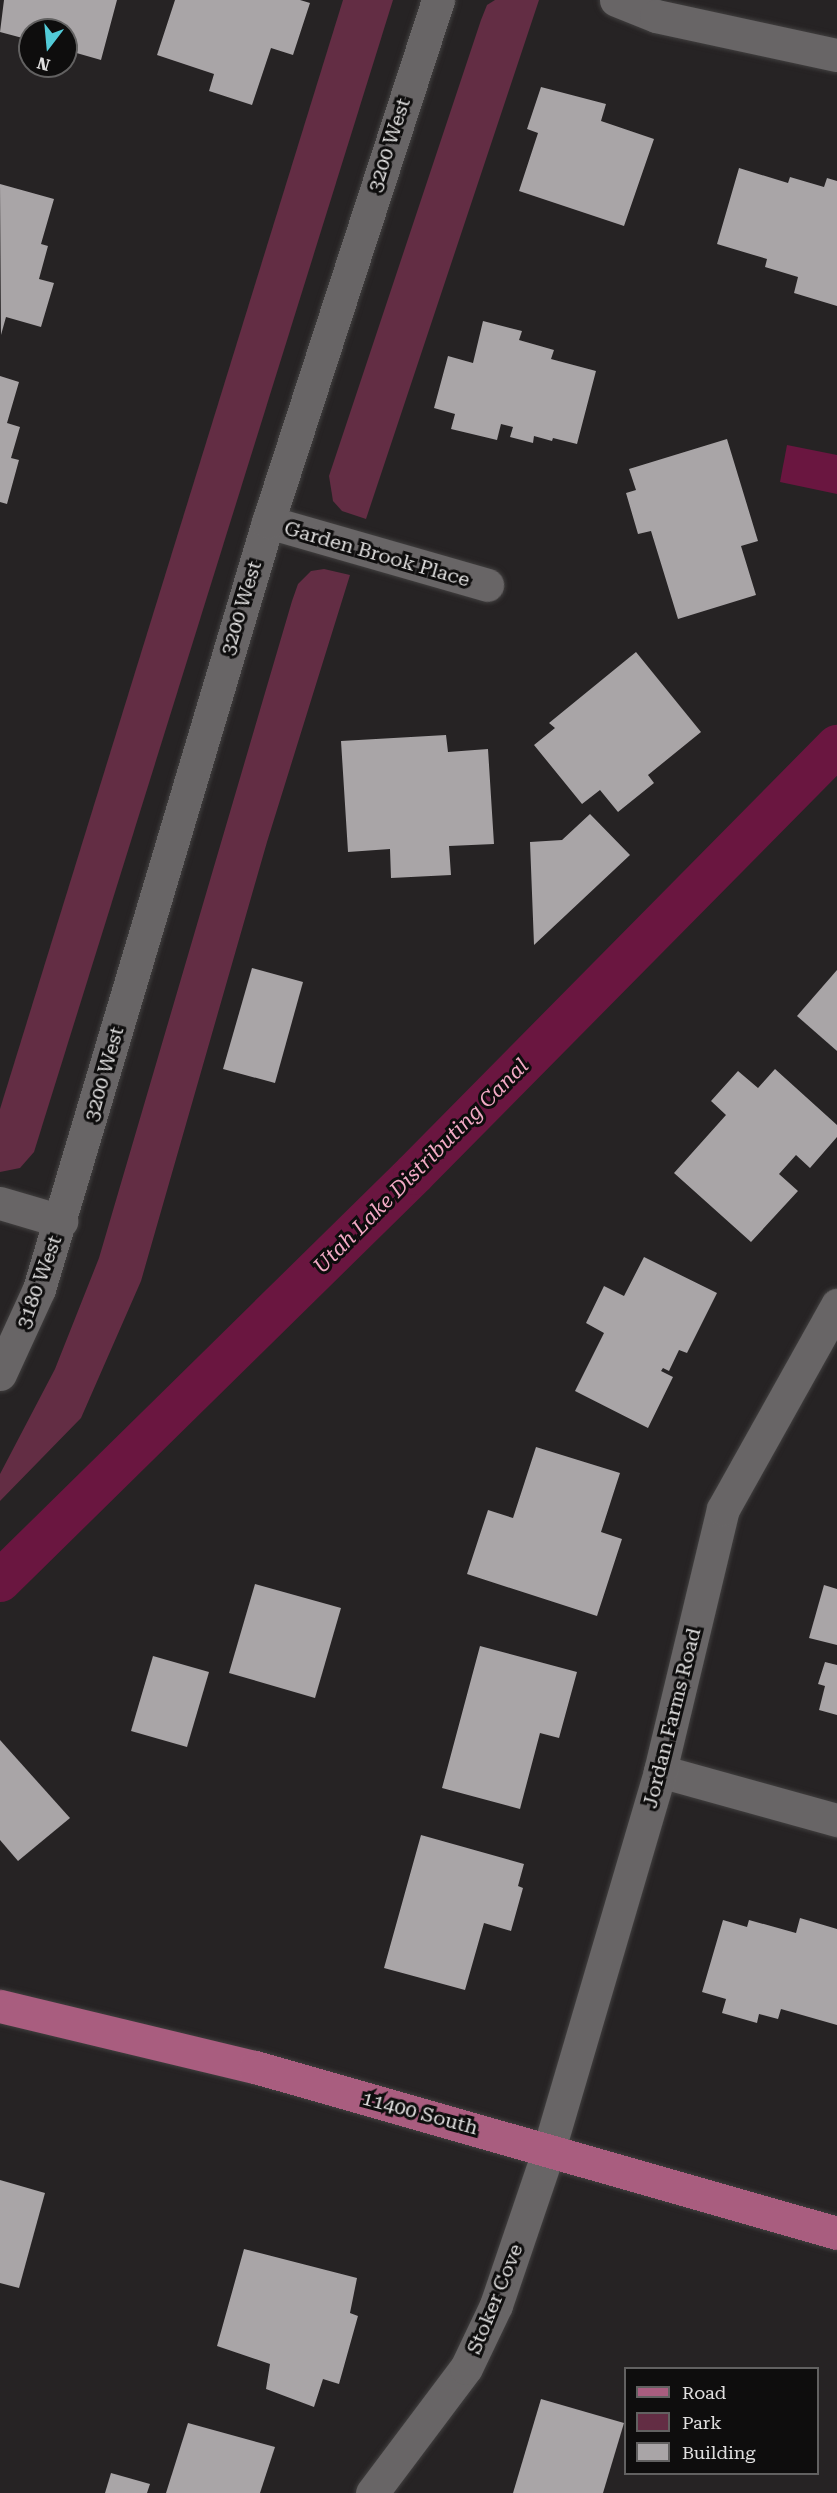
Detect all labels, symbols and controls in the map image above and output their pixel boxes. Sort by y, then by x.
north arrow [18,18,78,78]
text: N [35,53,52,75]
street label: 3200 West [363,95,415,195]
street label: Garden Brook Place [281,516,473,592]
street label: 3200 West [215,558,267,658]
street label: 3200 West [79,1024,129,1124]
water label: Utah Lake Distributing Canal [308,1053,534,1279]
street label: 3180 West [11,1232,67,1332]
street label: Jordan Farms Road [638,1625,706,1811]
street label: 11400 South [359,2086,481,2140]
street label: Stoker Cove [462,2240,528,2358]
legend [624,2367,819,2475]
text: Road [682,2382,726,2403]
text: Park [682,2412,722,2433]
text: Building [682,2442,756,2463]

